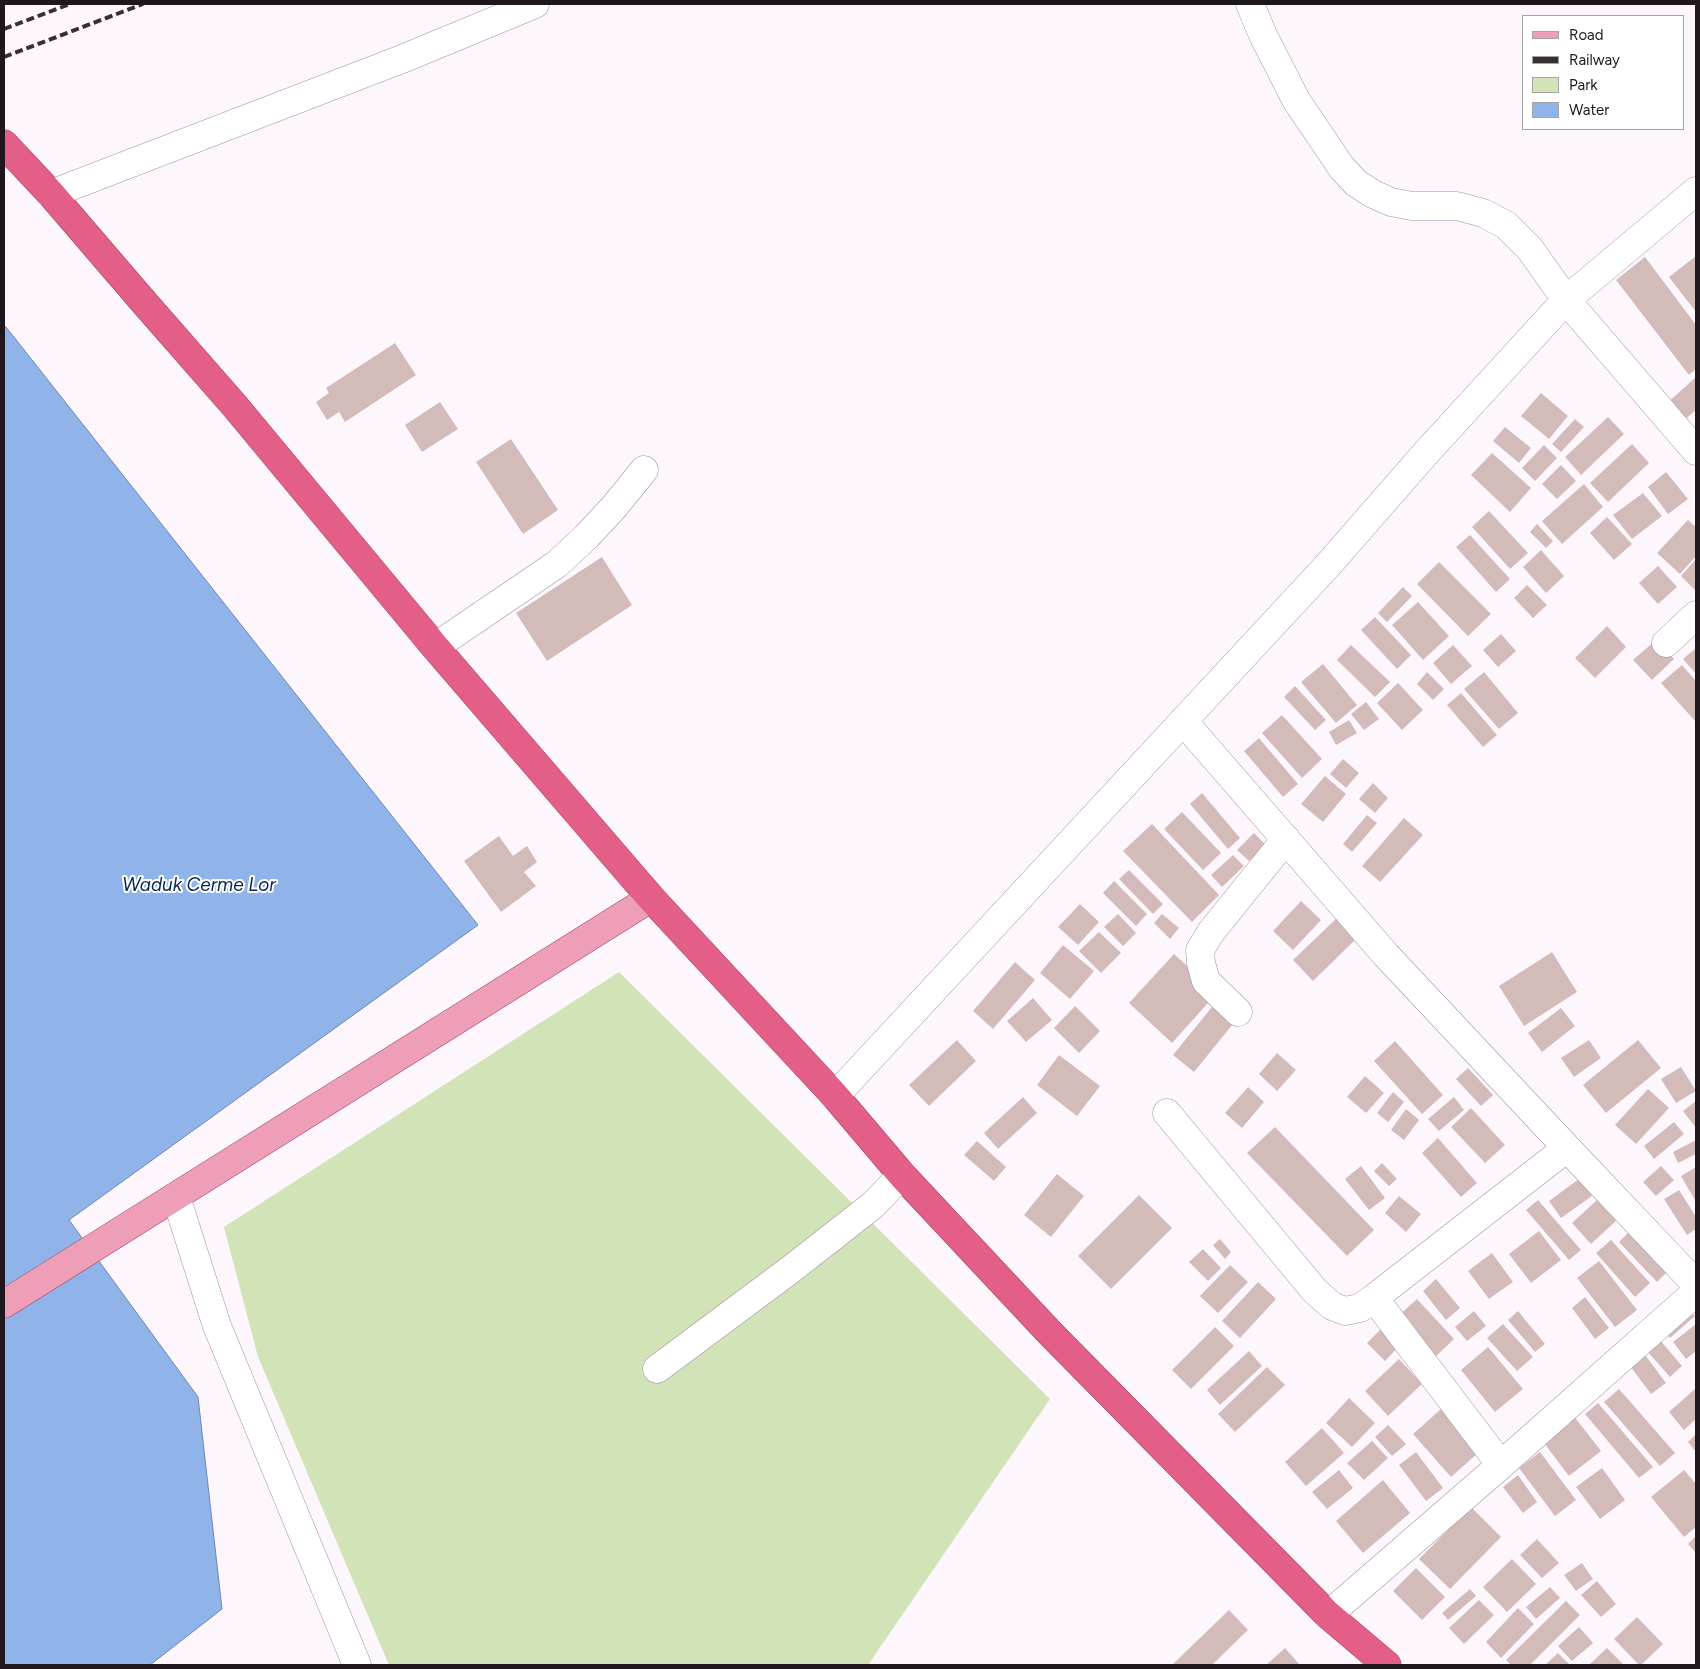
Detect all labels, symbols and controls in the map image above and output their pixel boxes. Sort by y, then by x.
legend [1522,15,1685,130]
text: Road [1569,26,1604,44]
text: Railway [1569,51,1620,69]
text: Park [1569,76,1598,94]
text: Water [1569,101,1609,119]
water label: Waduk Cerme Lor [122,874,276,896]

